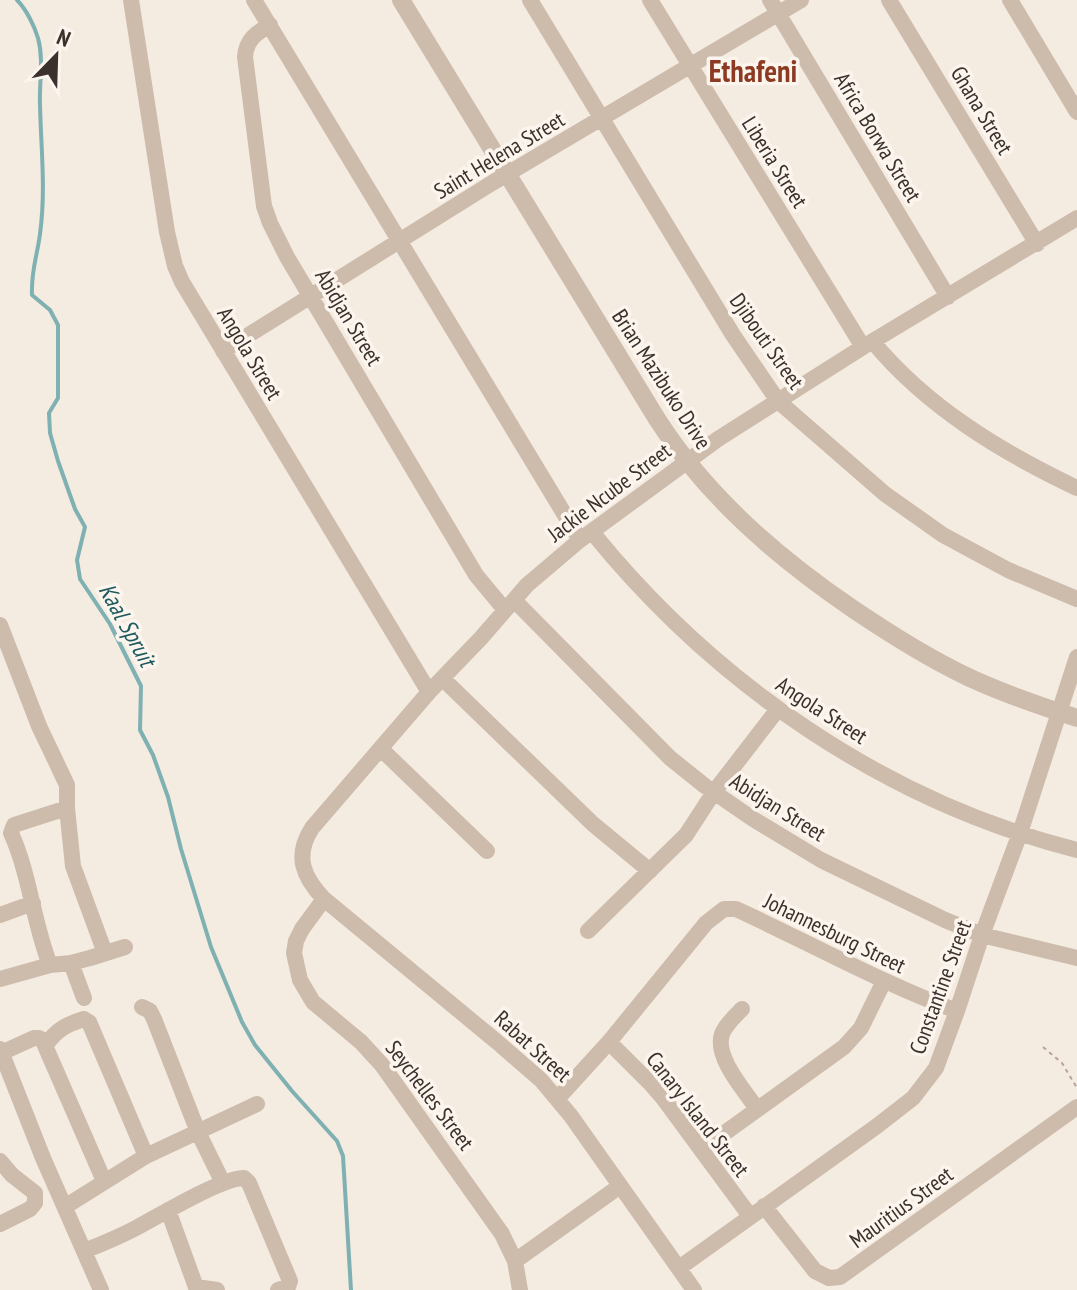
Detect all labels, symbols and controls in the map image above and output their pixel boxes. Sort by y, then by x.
north arrow [16,16,96,96]
text: N [53,22,75,53]
district label: Ethafeni [709,51,797,90]
street label: Ghana Street [945,61,1019,159]
street label: Africa Borwa Street [828,67,928,207]
street label: Saint Helena Street [429,105,569,205]
street label: Liberia Street [736,111,814,213]
street label: Abidjan Street [309,264,389,370]
street label: Djibouti Street [724,288,810,394]
street label: Angola Street [211,302,289,404]
street label: Brian Mazibuko Drive [606,304,718,454]
street label: Jackie Ncube Street [541,437,676,548]
water label: Kaal Spruit [92,578,164,674]
street label: Angola Street [771,670,873,750]
street label: Abidjan Street [725,767,831,847]
street label: Johannesburg Street [759,886,910,979]
street label: Constantine Street [903,916,977,1058]
street label: Rabat Street [489,1004,577,1088]
street label: Seychelles Street [380,1035,480,1155]
street label: Canary Island Street [640,1046,756,1182]
street label: Mauritius Street [844,1160,958,1254]

